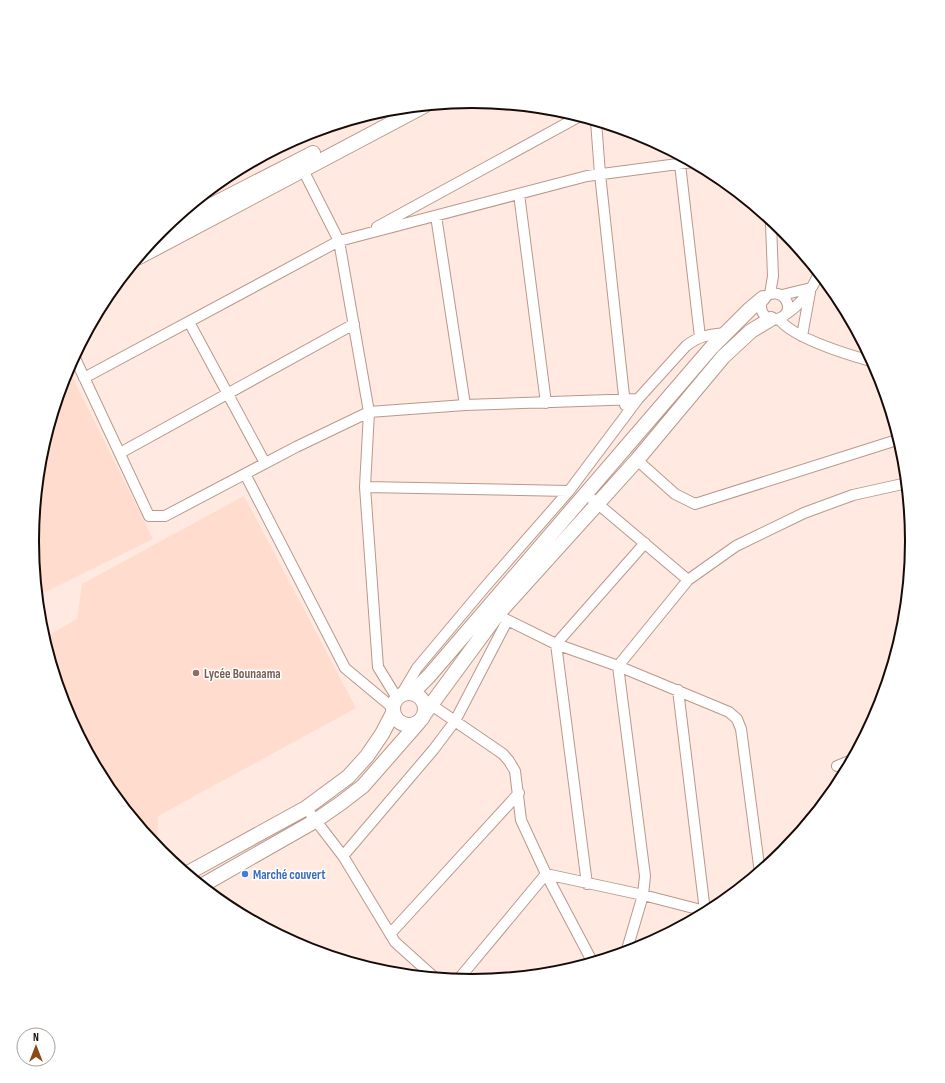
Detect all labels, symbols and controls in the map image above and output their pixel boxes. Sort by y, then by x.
place label: Lycée Bounaama [204,666,281,682]
marker: Lycée Bounaama [191,668,201,678]
place label: Marché couvert [253,867,326,883]
marker: Marché couvert [240,869,250,879]
north arrow [16,1027,56,1067]
text: N [33,1031,39,1044]

